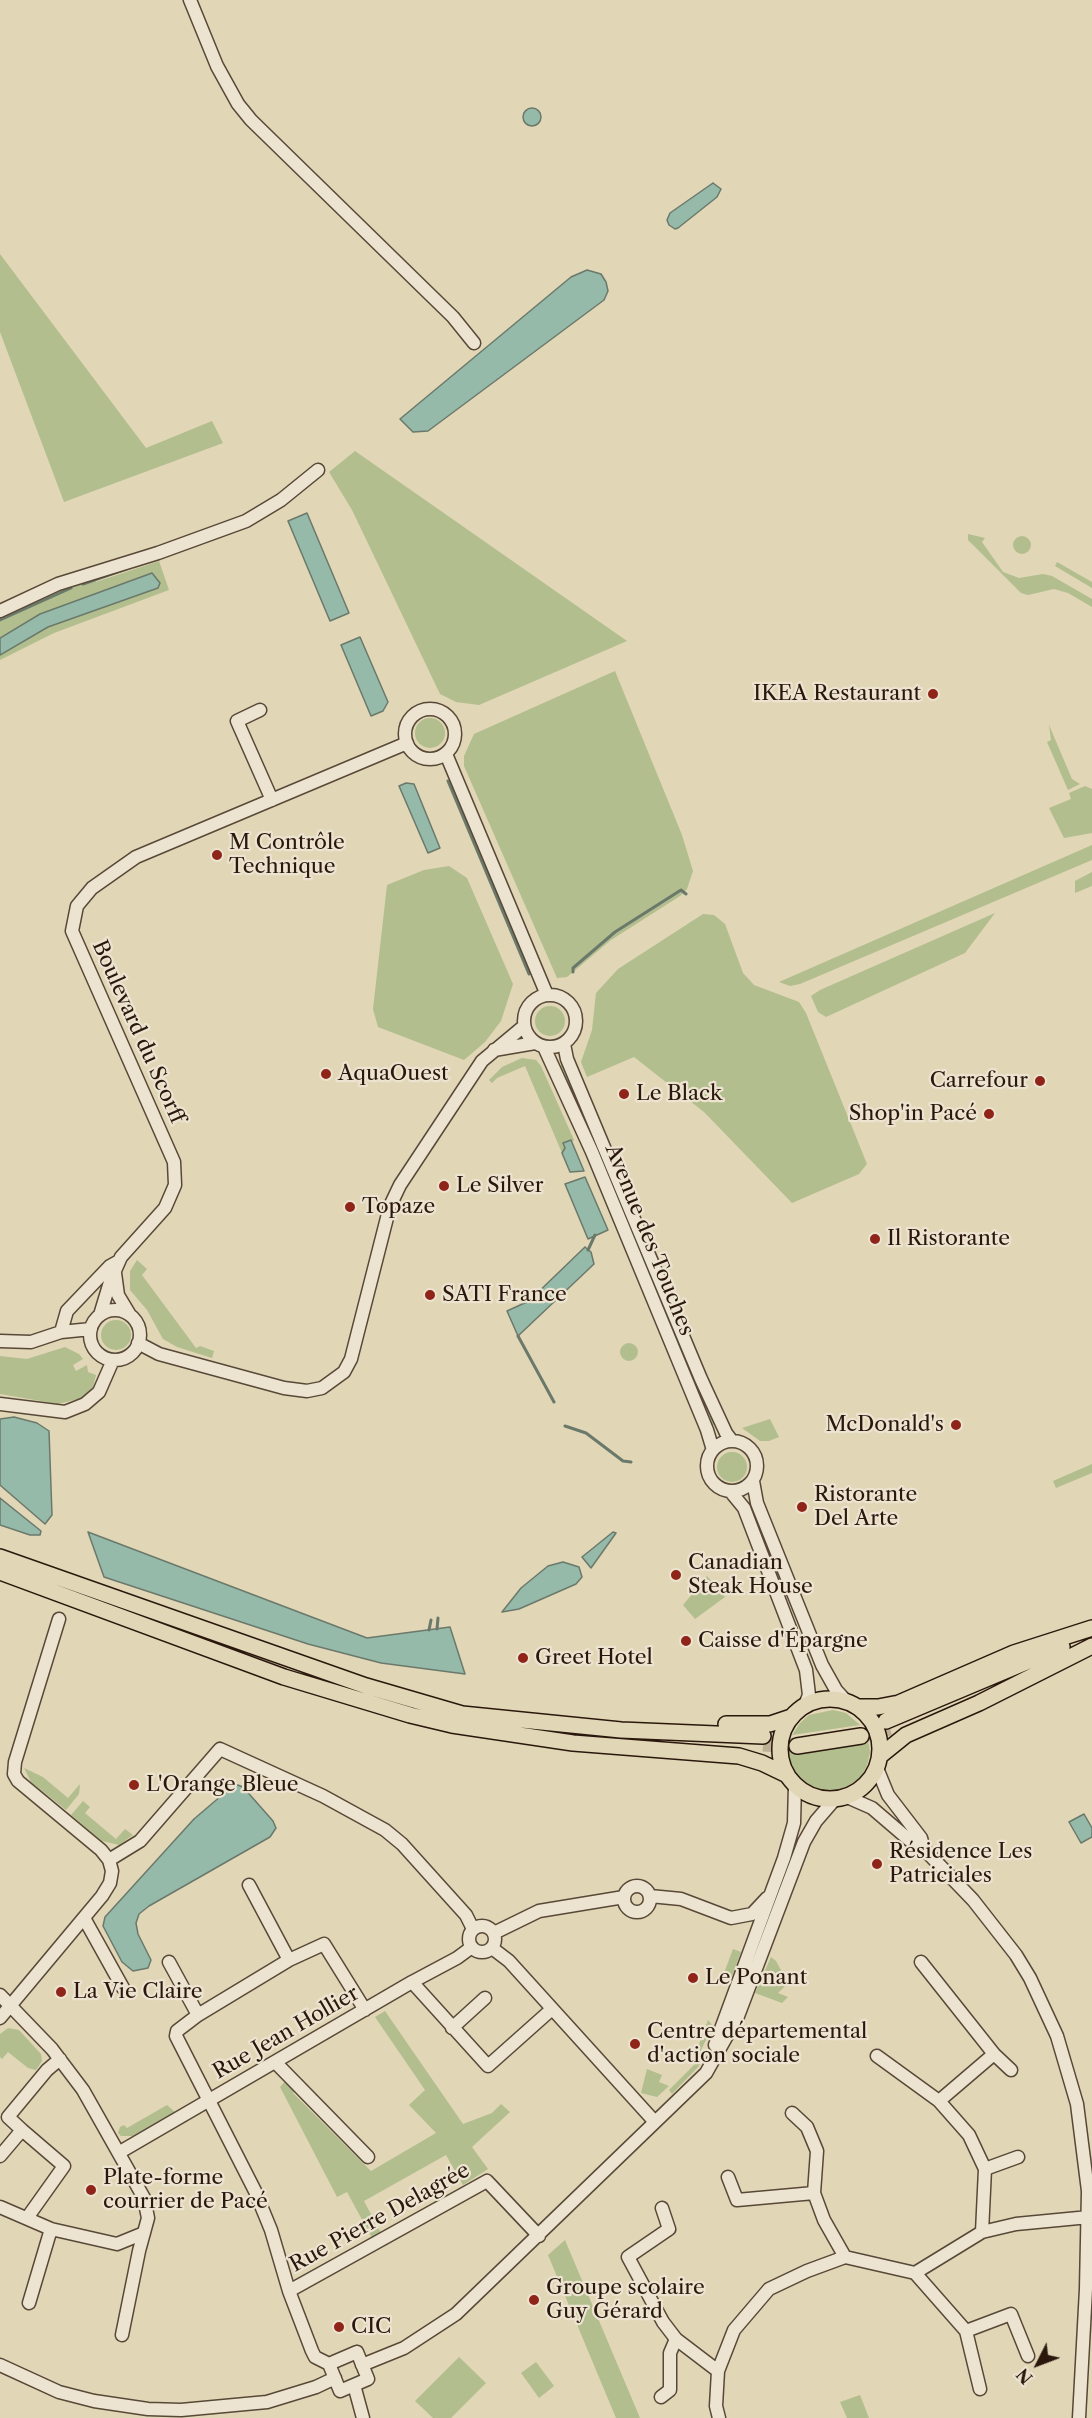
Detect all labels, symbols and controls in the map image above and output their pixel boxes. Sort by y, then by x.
place label: IKEA Restaurant [753,681,921,707]
marker: IKEA Restaurant [926,687,940,701]
place label: M Contrôle Technique [229,830,345,880]
marker: M Contrôle Technique [210,848,224,862]
street label: Boulevard du Scorff [86,936,190,1128]
place label: AquaOuest [338,1061,448,1087]
marker: AquaOuest [319,1067,333,1081]
place label: Carrefour [930,1068,1028,1094]
marker: Carrefour [1033,1074,1047,1088]
place label: Le Black [636,1081,722,1107]
marker: Le Black [617,1087,631,1101]
place label: Shop'in Pacé [849,1101,977,1127]
marker: Shop'in Pacé [982,1107,996,1121]
street label: Avenue des Touches [599,1141,699,1339]
place label: Le Silver [456,1173,543,1199]
marker: Le Silver [437,1179,451,1193]
place label: Topaze [362,1194,435,1220]
marker: Topaze [343,1200,357,1214]
place label: Il Ristorante [887,1226,1010,1252]
marker: Il Ristorante [868,1232,882,1246]
place label: SATI France [442,1282,567,1308]
marker: SATI France [423,1288,437,1302]
place label: McDonald's [826,1412,944,1438]
marker: McDonald's [949,1418,963,1432]
place label: Ristorante Del Arte [814,1482,917,1532]
marker: Ristorante Del Arte [795,1500,809,1514]
place label: Canadian Steak House [688,1550,813,1600]
marker: Canadian Steak House [669,1568,683,1582]
place label: Caisse d'Épargne [698,1628,868,1654]
marker: Caisse d'Épargne [679,1634,693,1648]
place label: Greet Hotel [535,1645,653,1671]
marker: Greet Hotel [516,1651,530,1665]
place label: L'Orange Bleue [146,1772,299,1798]
marker: L'Orange Bleue [127,1778,141,1792]
place label: Résidence Les Patriciales [889,1839,1032,1889]
marker: Résidence Les Patriciales [870,1857,884,1871]
place label: Le Ponant [705,1965,807,1991]
marker: Le Ponant [686,1971,700,1985]
place label: La Vie Claire [73,1979,203,2005]
street label: Rue Jean Hollier [209,1981,363,2085]
marker: La Vie Claire [54,1985,68,1999]
place label: Centre départemental d'action sociale [647,2019,867,2069]
marker: Centre départemental d'action sociale [628,2037,642,2051]
street label: Rue Pierre Delagrée [286,2158,474,2278]
place label: Plate-forme courrier de Pacé [103,2165,268,2215]
marker: Plate-forme courrier de Pacé [84,2183,98,2197]
place label: Groupe scolaire Guy Gérard [546,2275,705,2325]
marker: Groupe scolaire Guy Gérard [527,2293,541,2307]
place label: CIC [351,2314,391,2340]
marker: CIC [332,2320,346,2334]
north arrow [1008,2334,1068,2394]
text: N [1013,2364,1037,2388]

